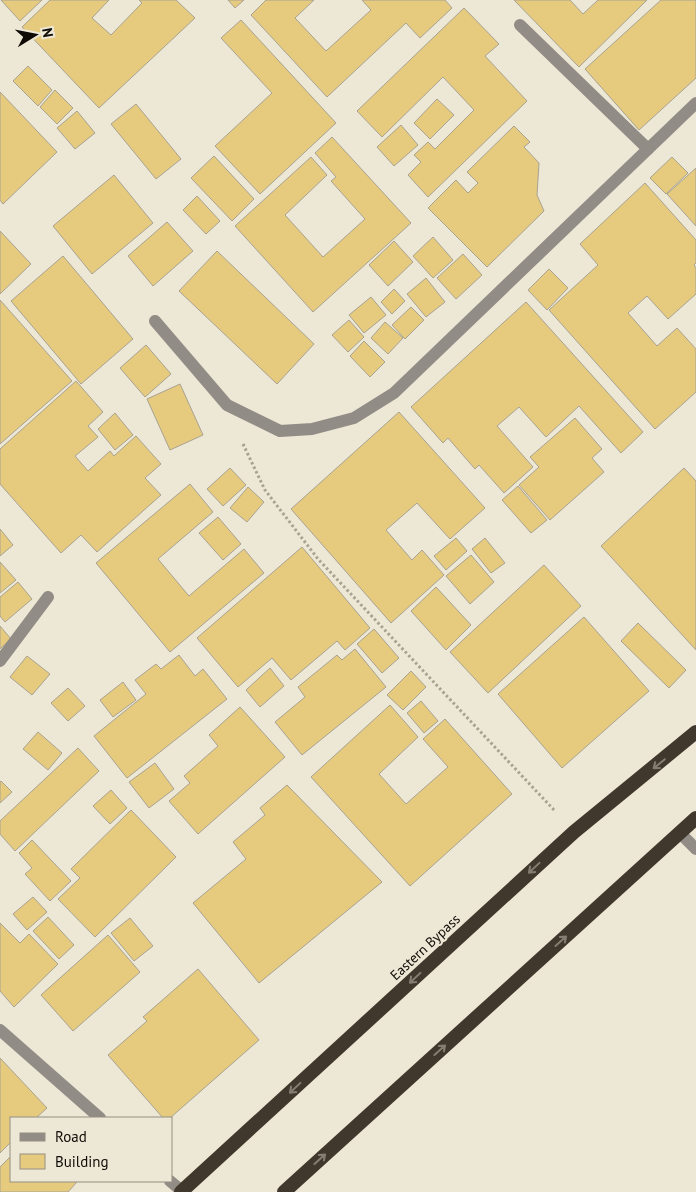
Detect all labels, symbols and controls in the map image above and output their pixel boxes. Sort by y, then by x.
north arrow [10,10,60,60]
text: N [38,27,57,39]
one-way arrow [653,758,666,769]
one-way arrow [528,862,541,874]
street label: Eastern Bypass [386,910,464,984]
one-way arrow [554,935,567,947]
one-way arrow [408,972,421,984]
one-way arrow [434,1044,447,1056]
one-way arrow [288,1082,301,1094]
legend [10,1117,172,1182]
text: Road [55,1127,87,1146]
text: Building [55,1152,109,1171]
one-way arrow [314,1153,327,1165]

